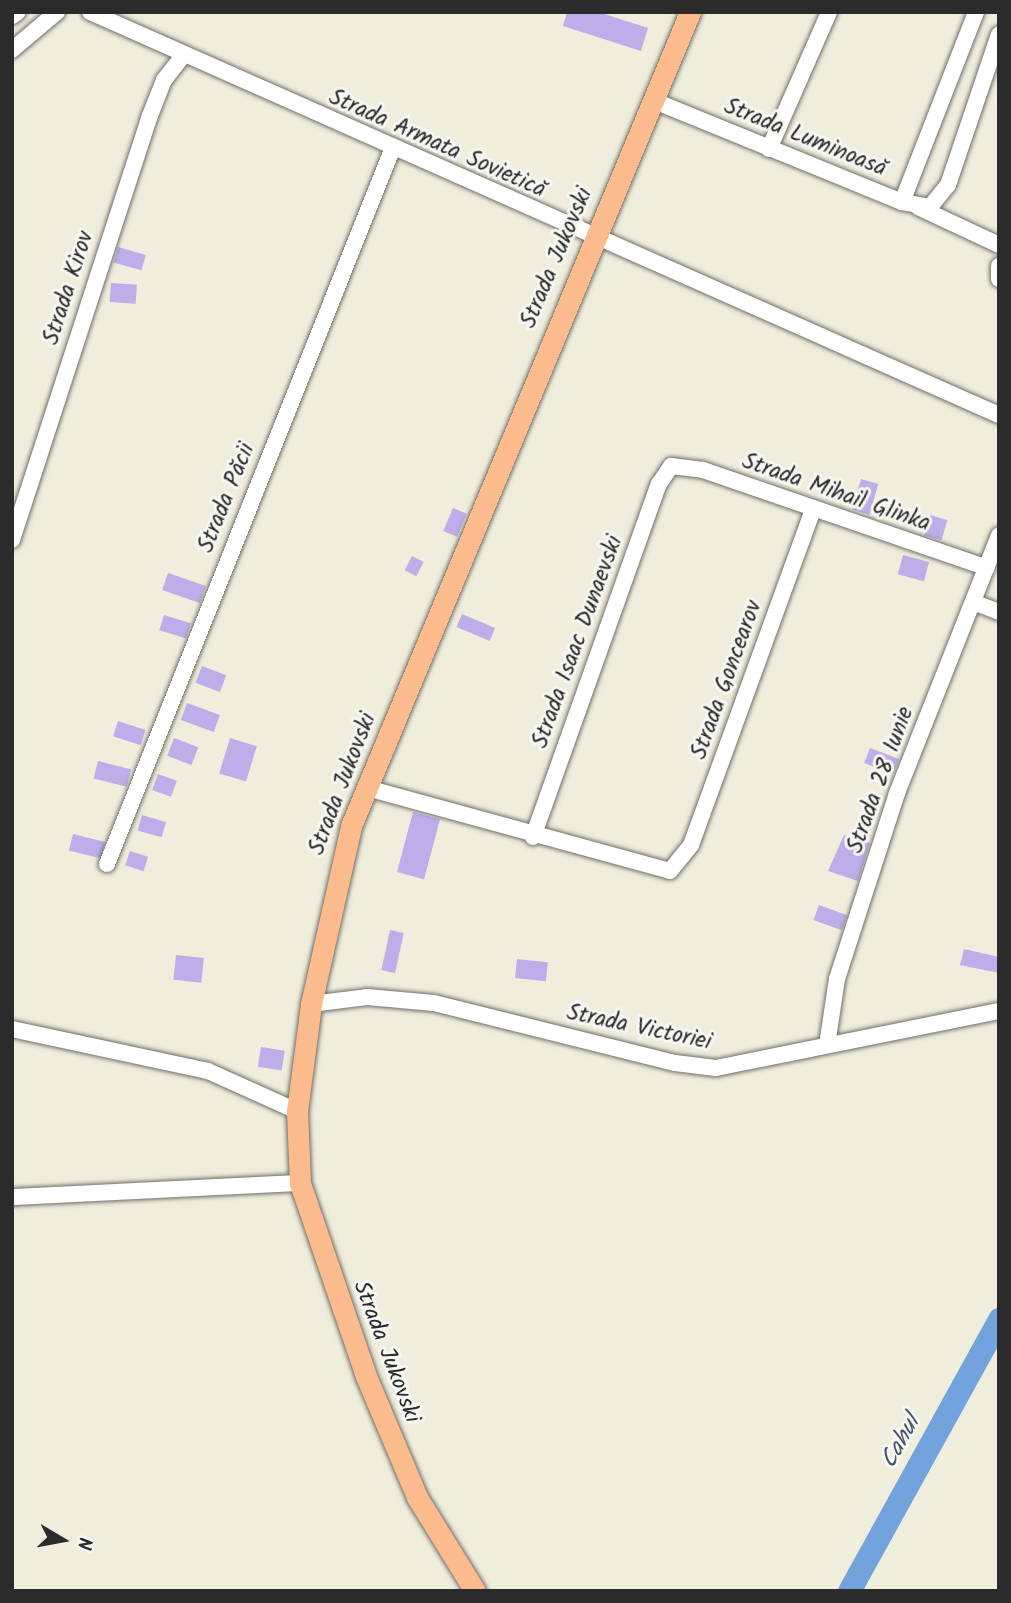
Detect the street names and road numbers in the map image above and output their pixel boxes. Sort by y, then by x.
street label: Strada Armata Sovietică [324,84,550,204]
street label: Strada Luminoasă [720,93,890,183]
street label: Strada Jukovski [515,184,599,332]
street label: Strada Kirov [38,228,100,348]
street label: Strada Păcii [193,439,261,557]
street label: Strada Mihail Glinka [738,448,934,538]
street label: Strada Isaac Dunaevski [527,532,629,752]
street label: Strada Goncearov [686,597,768,763]
street label: Strada 28 Iunie [842,703,920,857]
street label: Strada Jukovski [303,709,383,859]
street label: Strada Victoriei [564,999,714,1057]
street label: Strada Jukovski [346,1277,426,1427]

